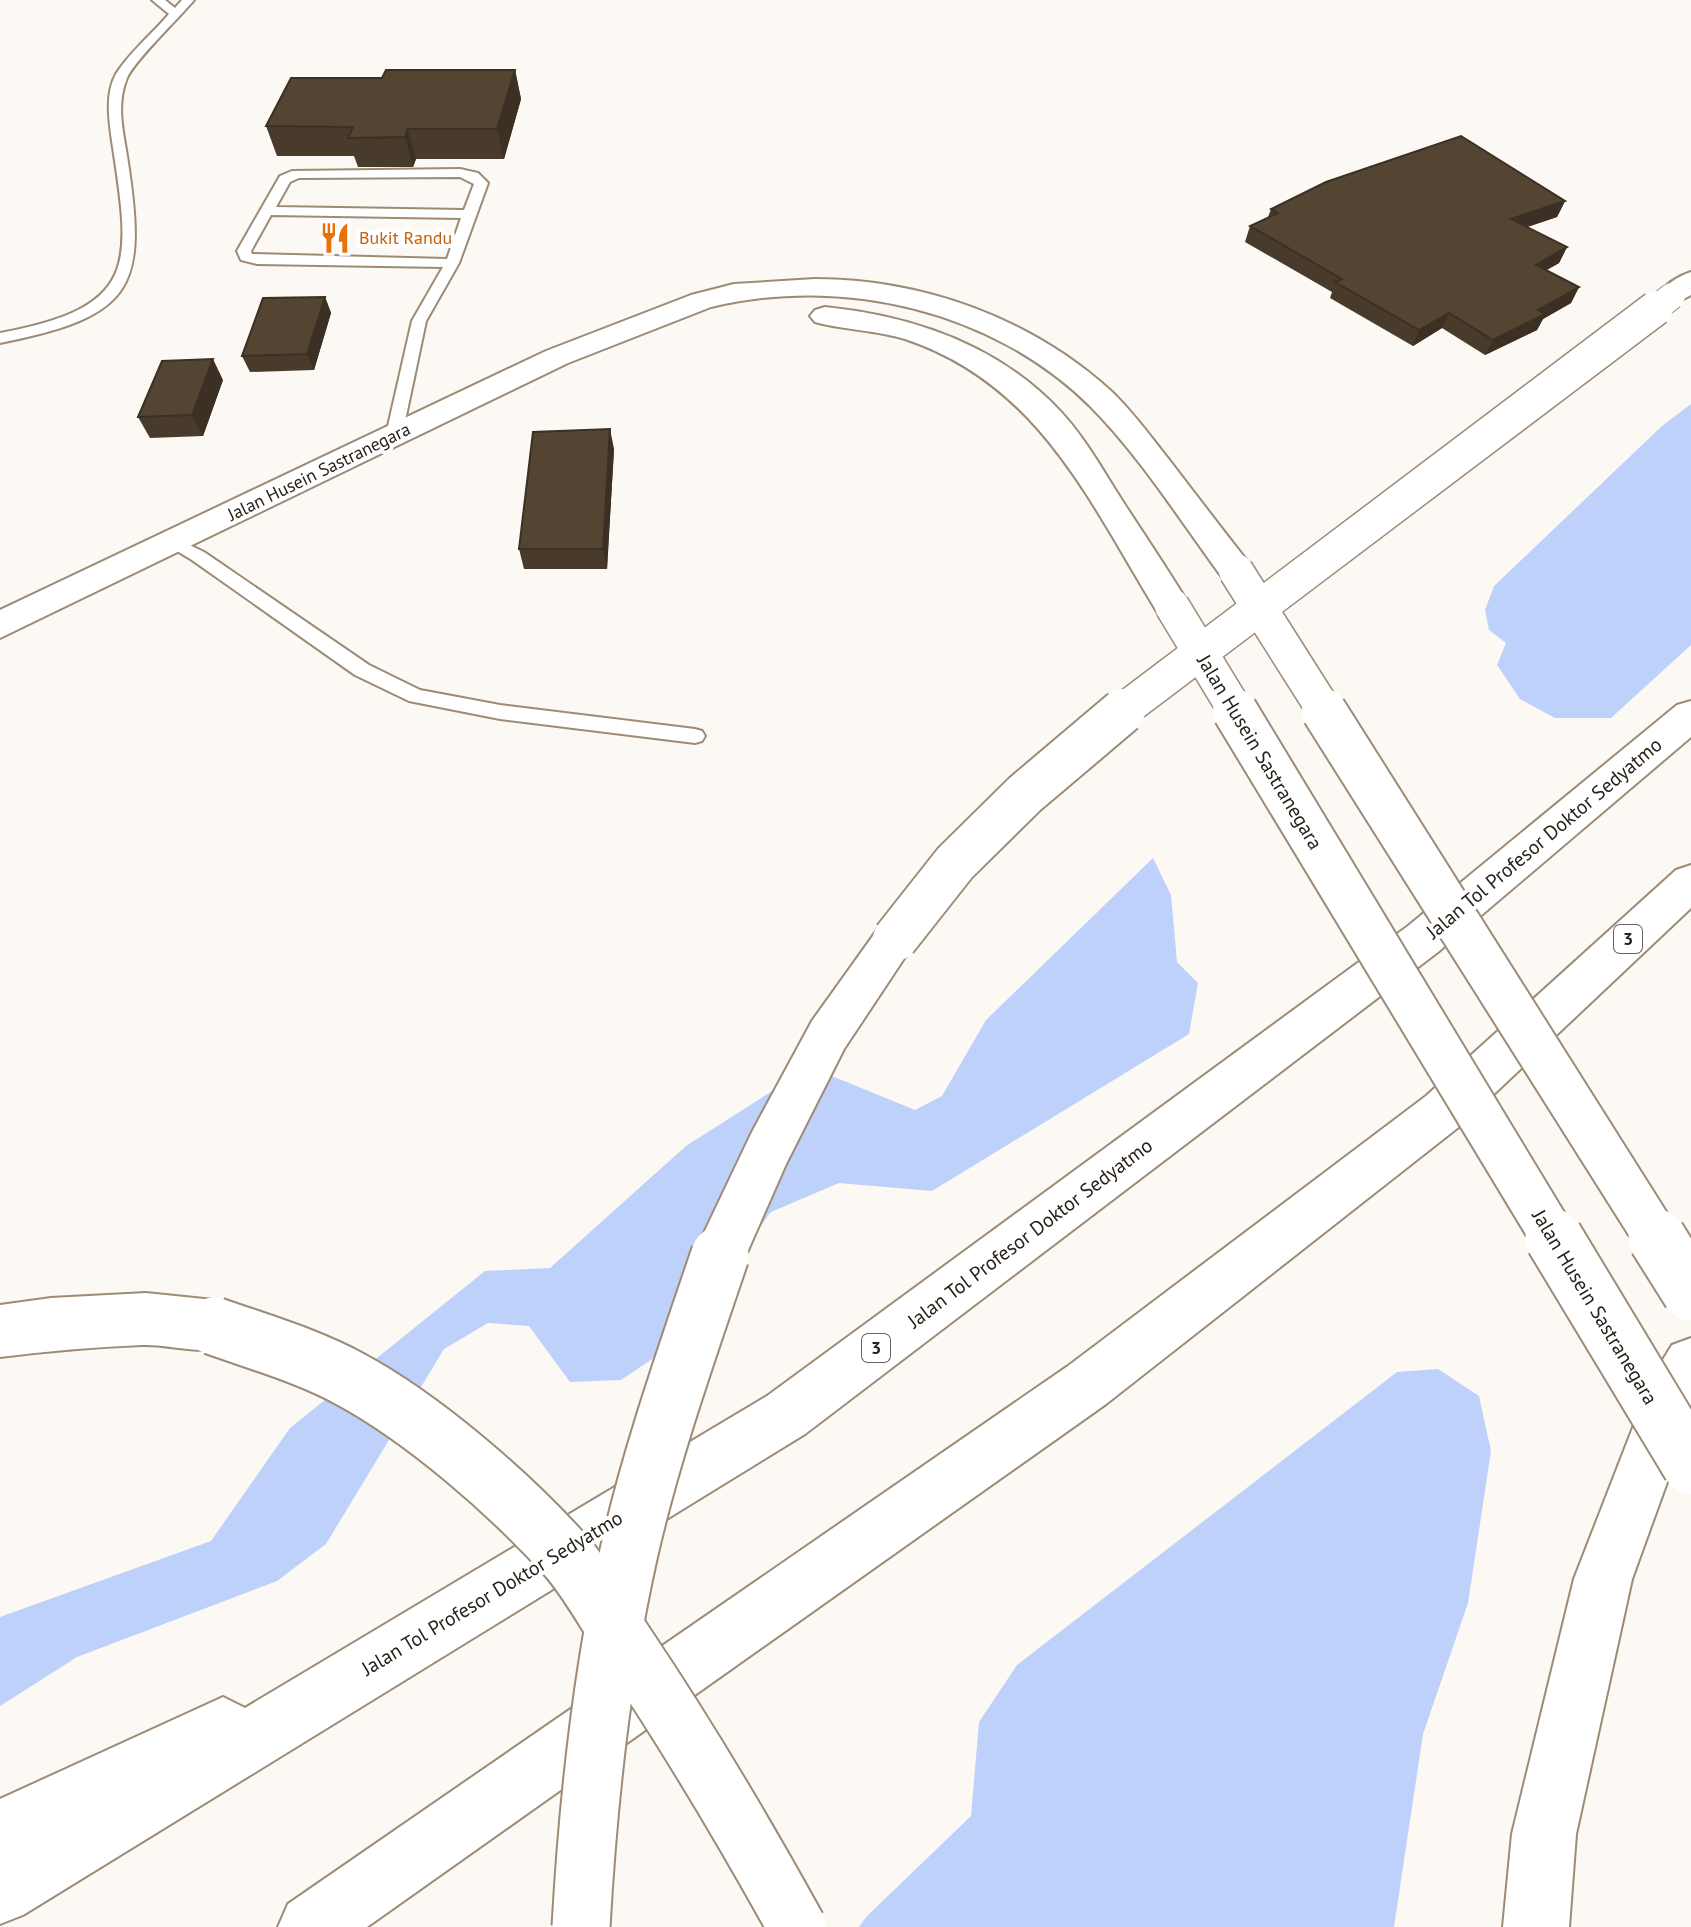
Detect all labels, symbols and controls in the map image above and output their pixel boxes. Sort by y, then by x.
restaurant icon: Bukit Randu [318,221,352,255]
place label: Bukit Randu [359,226,452,249]
street label: Jalan Husein Sastranegara [223,417,414,526]
street label: Jalan Husein Sastranegara [1191,649,1329,854]
street label: Jalan Tol Profesor Doktor Sedyatmo [1420,732,1667,945]
road number: 3 [1614,925,1642,953]
street label: Jalan Tol Profesor Doktor Sedyatmo [901,1132,1158,1334]
street label: Jalan Husein Sastranegara [1526,1204,1664,1409]
road number: 3 [862,1334,890,1362]
street label: Jalan Tol Profesor Doktor Sedyatmo [356,1505,627,1682]

